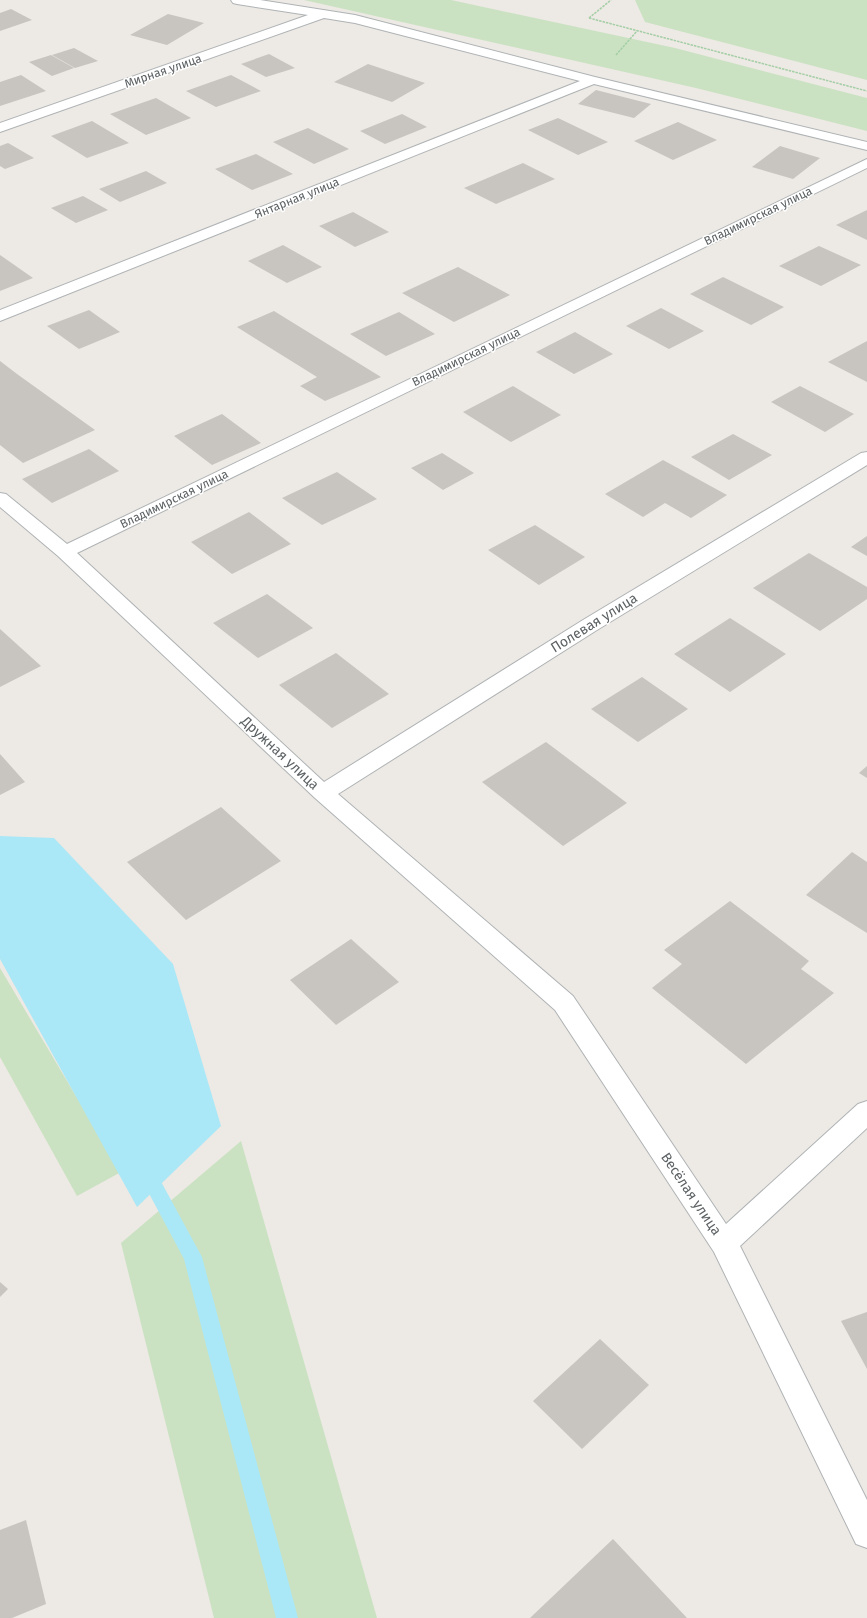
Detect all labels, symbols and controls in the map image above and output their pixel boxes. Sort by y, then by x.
street label: Мирная улица [123,51,203,91]
street label: Янтарная улица [253,175,341,221]
street label: Владимирская улица [702,184,814,248]
street label: Владимирская улица [410,325,522,389]
street label: Владимирская улица [118,467,230,531]
street label: Полевая улица [548,590,640,656]
street label: Дружная улица [237,712,322,793]
street label: Весёлая улица [657,1149,725,1239]

